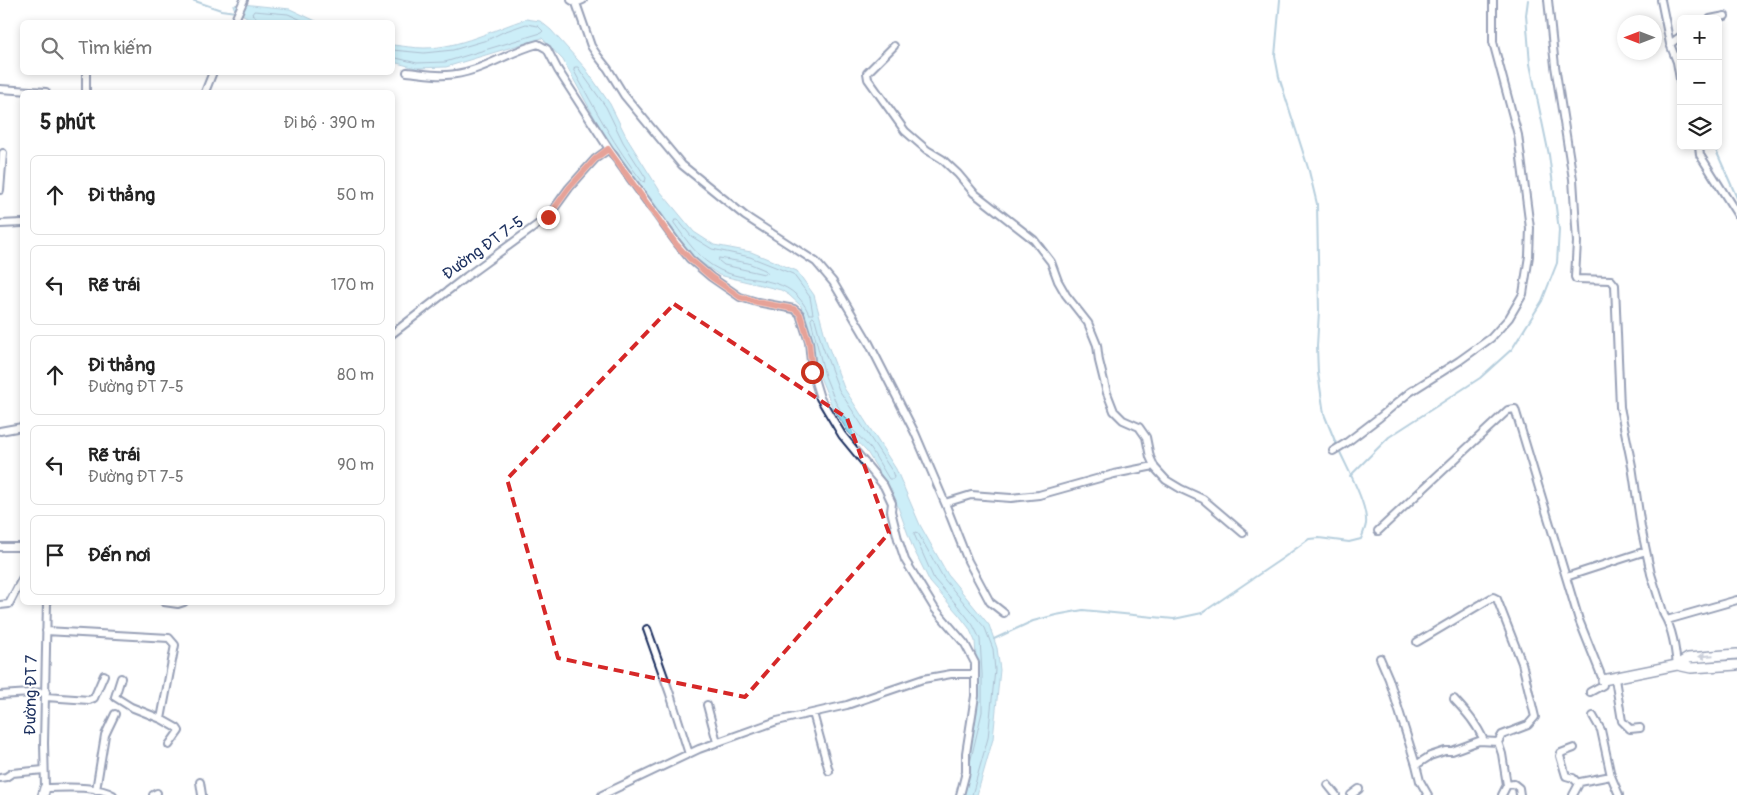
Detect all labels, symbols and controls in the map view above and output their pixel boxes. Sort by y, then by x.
north arrow [1617,15,1662,60]
map controls [1677,15,1722,150]
button: + [1677,15,1722,60]
search box [20,20,395,75]
icon: search [38,34,66,62]
text: Tìm kiếm [78,36,152,60]
button: − [1677,60,1722,105]
button: layers [1677,105,1722,150]
text: 5 phút [40,109,95,136]
text: Đi bộ · 390 m [283,113,375,133]
icon: ahead [41,181,69,209]
text: Đi thẳng [88,183,155,207]
text: 50 m [337,185,374,205]
route end [537,206,560,229]
street label: Đường ĐT 7-5 [438,212,528,284]
icon: left [41,271,69,299]
text: Rẽ trái [88,273,140,297]
text: 170 m [331,275,374,295]
text: Đi thẳng [88,353,155,377]
icon: ahead [41,361,69,389]
route start [801,361,824,384]
text: 80 m [337,365,374,385]
text: Đường ĐT 7-5 [88,377,184,397]
text: Rẽ trái [88,443,140,467]
icon: left [41,451,69,479]
text: 90 m [337,455,374,475]
text: Đường ĐT 7-5 [88,467,184,487]
icon: arrive [41,541,69,569]
text: Đến nơi [88,543,150,567]
one-way arrow [1698,653,1714,661]
street label: Đường ĐT 7 [20,654,42,735]

